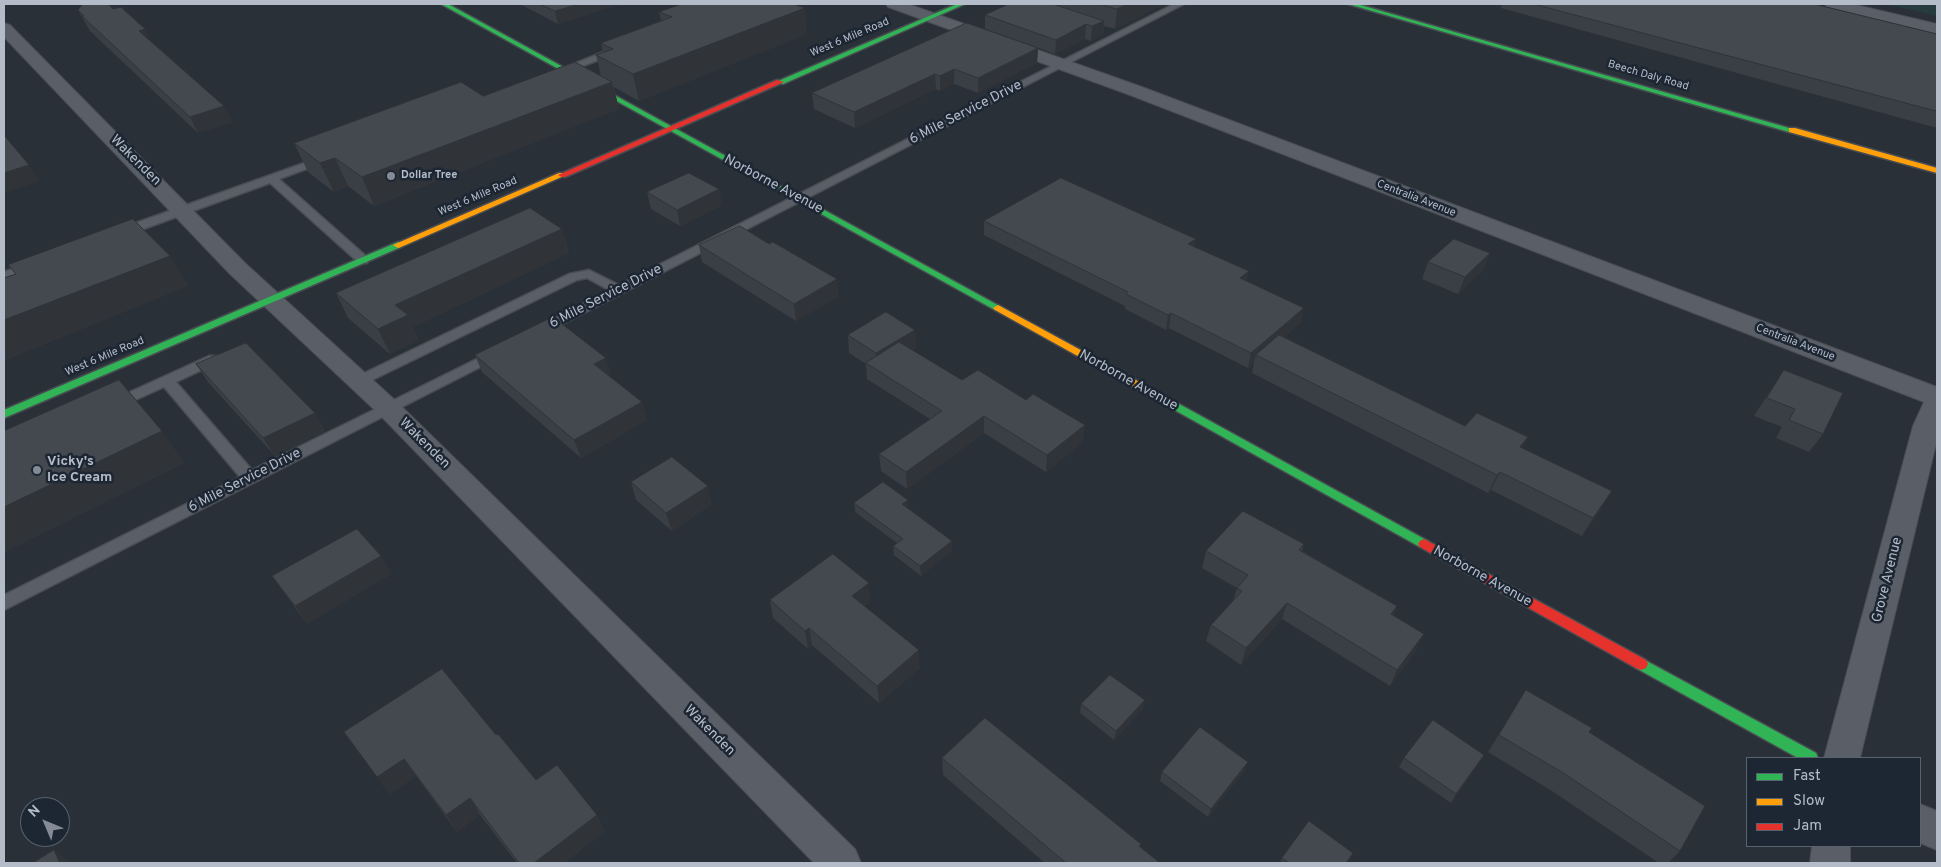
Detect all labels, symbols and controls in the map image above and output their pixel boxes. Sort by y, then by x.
street label: West 6 Mile Road [809,15,891,61]
street label: Beech Daly Road [1606,58,1690,94]
street label: 6 Mile Service Drive [907,77,1025,149]
street label: Wakenden [106,132,164,190]
street label: Norborne Avenue [721,152,825,218]
place label: Dollar Tree [401,169,457,183]
marker: Dollar Tree [385,170,397,182]
street label: West 6 Mile Road [437,174,519,220]
street label: Centralia Avenue [1375,178,1457,220]
street label: 6 Mile Service Drive [547,261,665,333]
street label: Centralia Avenue [1754,322,1836,364]
street label: West 6 Mile Road [64,334,146,380]
street label: Norborne Avenue [1076,347,1180,415]
street label: Wakenden [395,415,453,473]
street label: 6 Mile Service Drive [186,445,304,517]
place label: Vicky's Ice Cream [47,454,112,487]
marker: Vicky's Ice Cream [31,464,43,476]
street label: Grove Avenue [1869,536,1907,624]
street label: Norborne Avenue [1430,543,1534,611]
street label: Wakenden [680,702,738,760]
legend [1746,757,1921,847]
text: Fast [1793,767,1821,786]
text: Slow [1793,792,1825,811]
north arrow [20,797,70,847]
text: N [25,802,44,821]
text: Jam [1793,817,1822,836]

